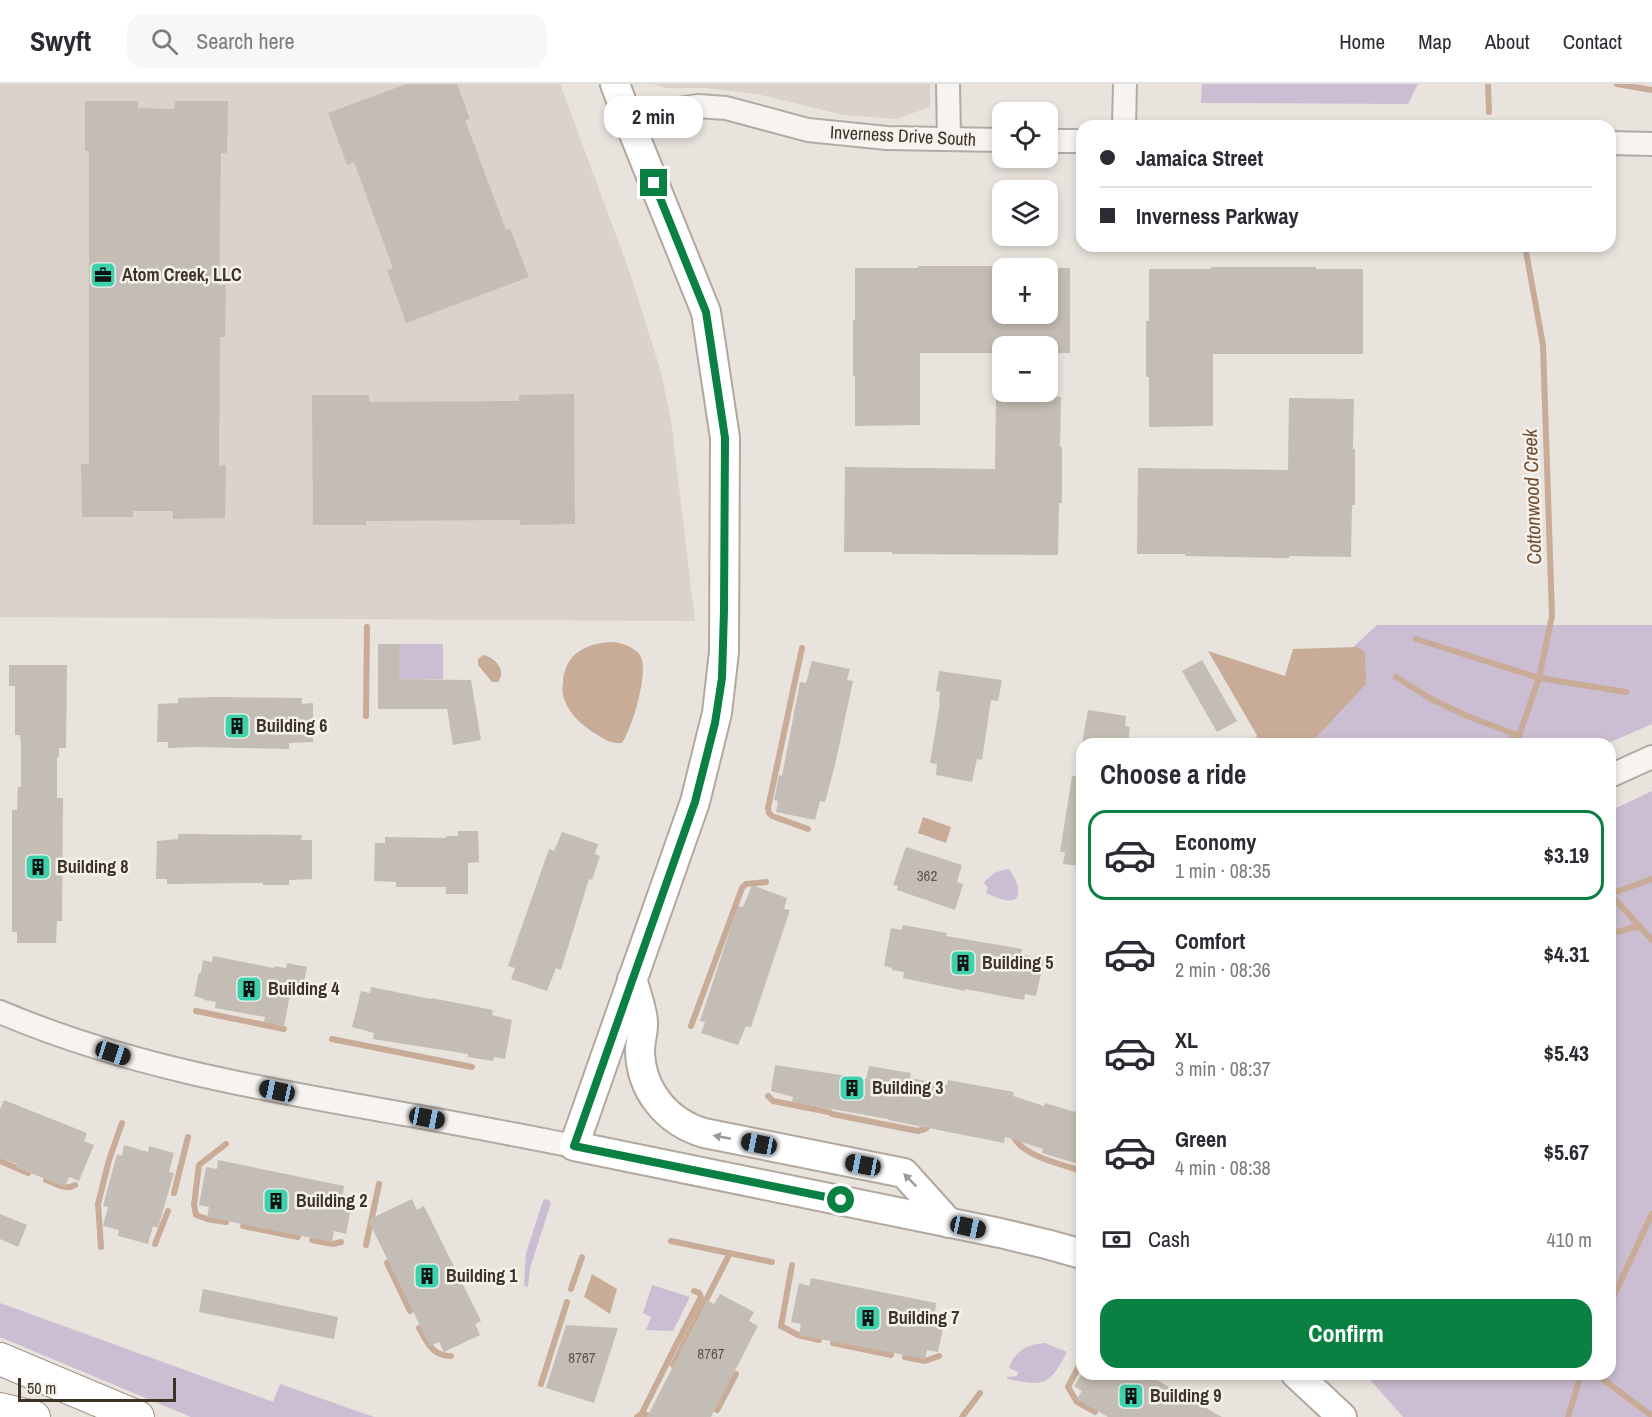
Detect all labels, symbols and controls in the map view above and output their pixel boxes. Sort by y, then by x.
search box [127,14,547,68]
text: Swyft [30,22,91,60]
icon: search [148,25,181,58]
text: Search here [196,26,295,56]
text: Home [1339,27,1385,56]
text: Map [1418,27,1452,56]
text: About [1485,27,1530,56]
text: Contact [1563,27,1622,56]
callout: 2 min [604,96,704,138]
map controls [992,102,1058,402]
button: locate [992,102,1058,168]
text: 2 min [632,103,675,130]
street label: Inverness Drive South [829,119,977,152]
text: Jamaica Street [1136,143,1263,173]
route end [640,169,667,196]
button: layers [992,180,1058,246]
text: Inverness Parkway [1136,201,1298,231]
button: + [992,258,1058,324]
office icon: Atom Creek, LLC [88,260,118,290]
place label: Atom Creek, LLC [122,262,242,287]
button: − [992,336,1058,402]
water label: Cottonwood Creek [1516,428,1547,565]
building icon: Building 6 [222,711,252,741]
place label: Building 6 [256,713,327,738]
text: Choose a ride [1100,756,1246,792]
text: Economy [1175,827,1256,857]
icon: car [1103,828,1157,882]
text: $3.19 [1544,840,1589,870]
building icon: Building 8 [23,852,53,882]
place label: Building 8 [57,854,128,879]
text: 1 min · 08:35 [1175,857,1271,884]
house number: 362 [917,865,937,886]
text: Comfort [1175,926,1245,956]
icon: car [1103,927,1157,981]
text: $4.31 [1544,939,1589,969]
building icon: Building 5 [948,948,978,978]
place label: Building 5 [982,950,1053,975]
text: 2 min · 08:36 [1175,956,1271,983]
building icon: Building 4 [234,974,264,1004]
place label: Building 4 [268,976,340,1001]
text: XL [1175,1025,1198,1055]
icon: car [1103,1026,1157,1080]
text: $5.43 [1544,1038,1589,1068]
car [93,1039,133,1067]
text: 3 min · 08:37 [1175,1055,1271,1082]
building icon: Building 3 [837,1073,867,1103]
place label: Building 3 [872,1075,943,1100]
car [258,1078,296,1104]
car [408,1106,446,1130]
text: Green [1175,1124,1227,1154]
icon: car [1103,1125,1157,1179]
one-way arrow [712,1132,731,1141]
car [740,1132,778,1156]
text: $5.67 [1544,1137,1589,1167]
car [844,1153,882,1177]
text: 4 min · 08:38 [1175,1154,1271,1181]
one-way arrow [903,1172,917,1187]
building icon: Building 2 [261,1186,291,1216]
route start [827,1186,854,1213]
place label: Building 2 [296,1188,367,1213]
car [949,1214,987,1240]
icon: cash [1100,1223,1133,1256]
text: Cash [1148,1224,1190,1254]
text: 410 m [1546,1226,1592,1253]
building icon: Building 1 [412,1261,442,1291]
place label: Building 1 [446,1263,518,1288]
button: Confirm [1100,1299,1592,1368]
building icon: Building 7 [853,1303,883,1333]
place label: Building 7 [888,1305,959,1330]
house number: 8767 [697,1343,725,1364]
house number: 8767 [568,1347,596,1368]
scale bar [18,1375,176,1402]
text: 50 m [27,1377,56,1399]
building icon: Building 9 [1116,1381,1146,1411]
place label: Building 9 [1150,1383,1221,1408]

